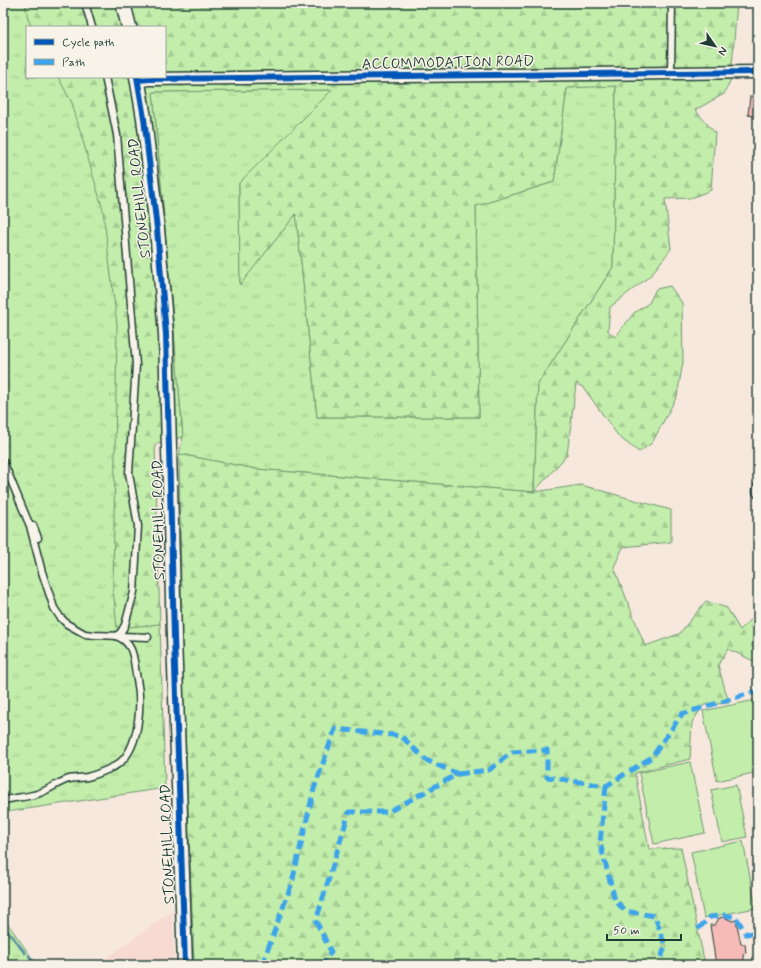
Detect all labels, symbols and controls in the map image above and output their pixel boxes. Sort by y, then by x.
legend [26,26,166,78]
north arrow [695,26,735,66]
text: Cycle path [62,35,114,51]
text: N [715,44,730,58]
street label: ACCOMMODATION ROAD [361,51,535,75]
text: Path [62,55,85,71]
street label: STONEHILL ROAD [124,137,156,259]
street label: STONEHILL ROAD [148,460,170,580]
street label: STONEHILL ROAD [156,783,180,905]
scale bar [607,916,681,942]
text: 50 m [613,923,640,939]

